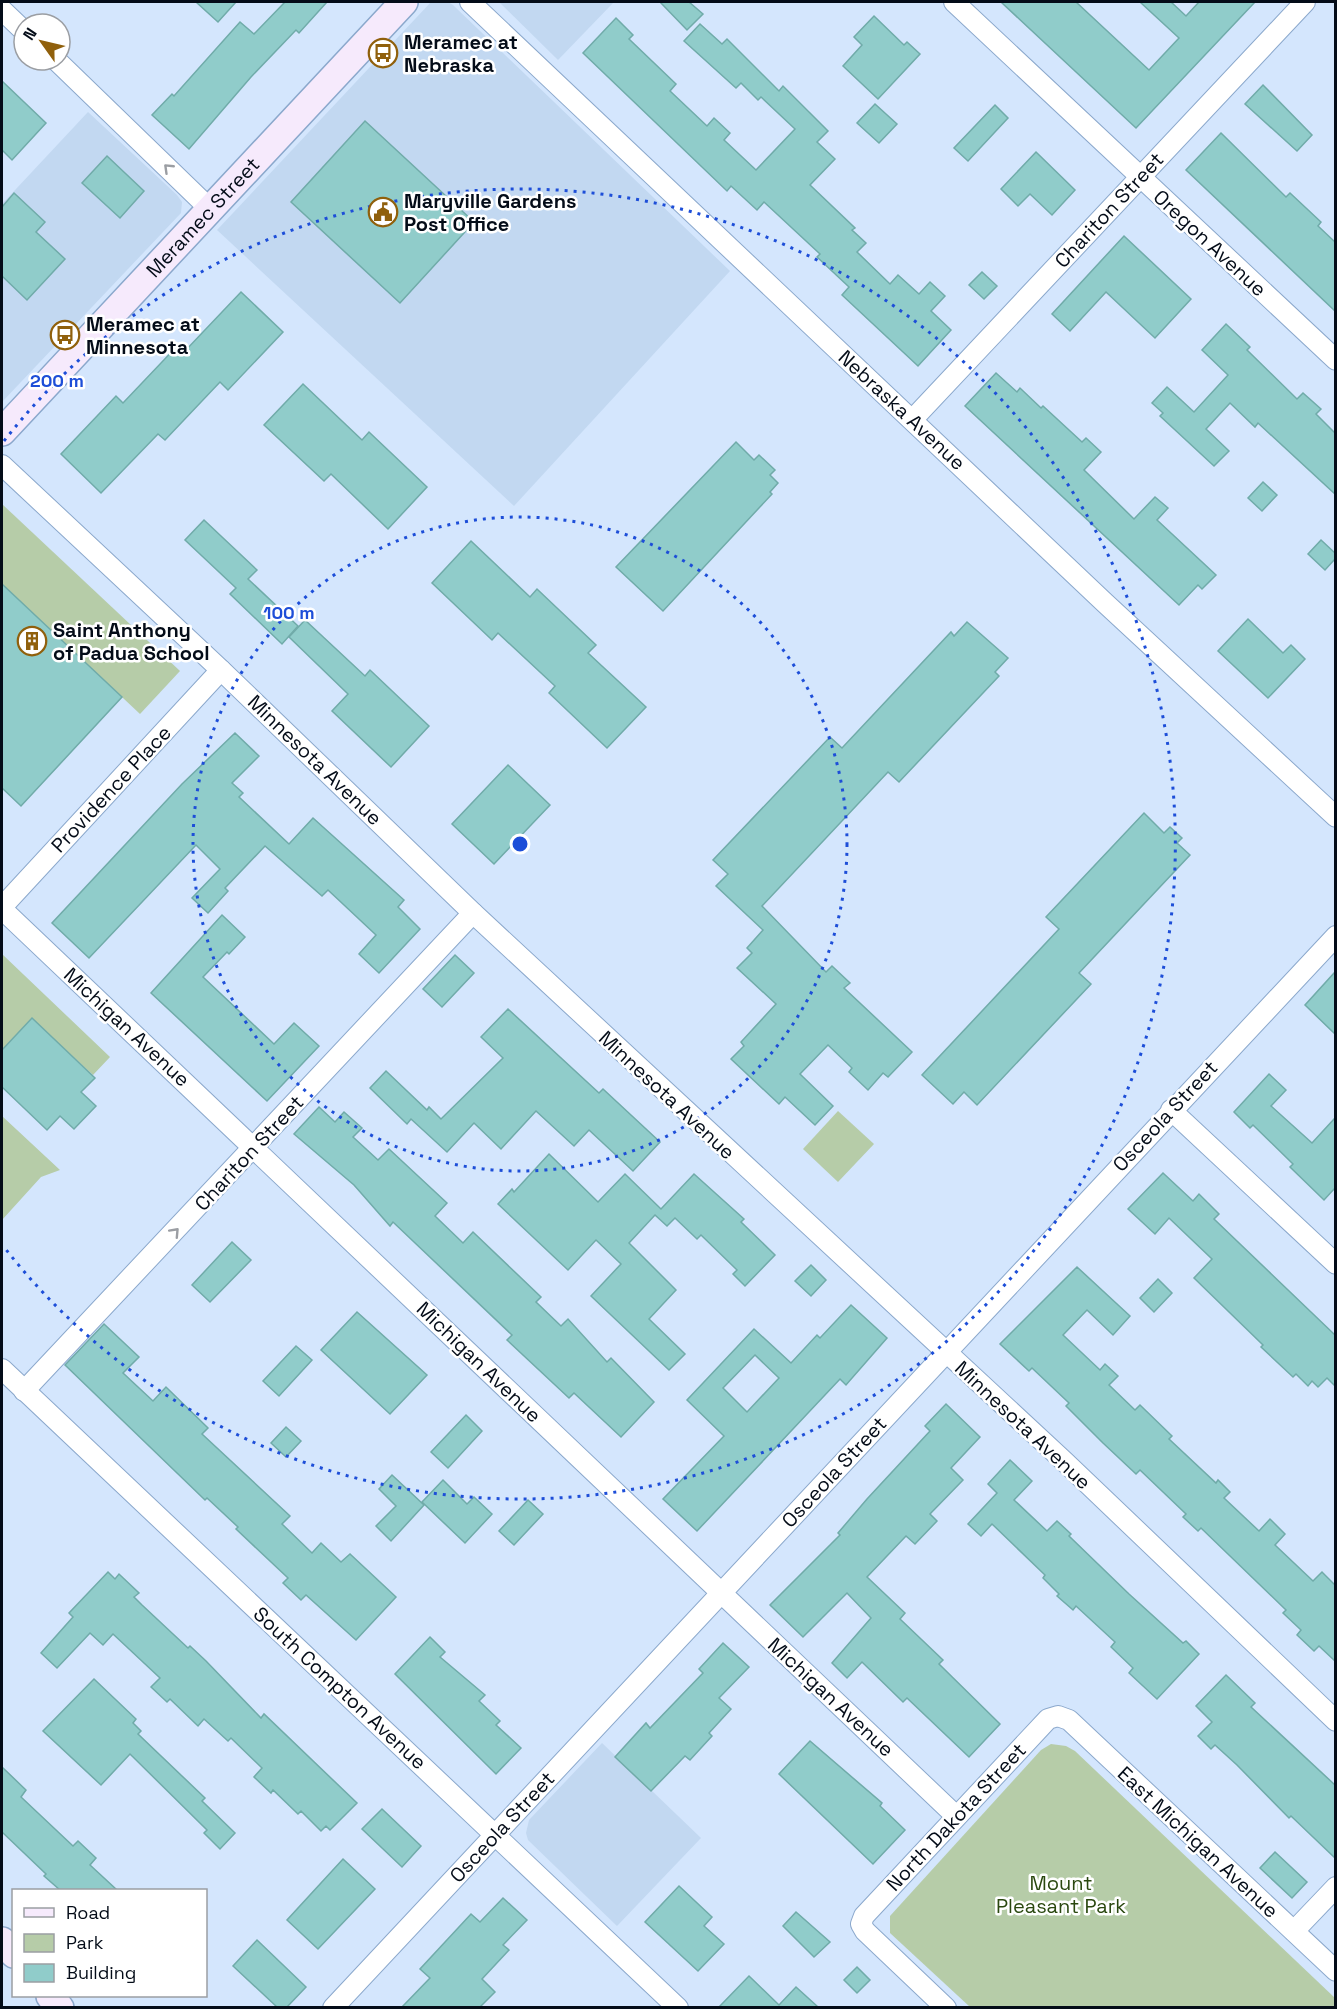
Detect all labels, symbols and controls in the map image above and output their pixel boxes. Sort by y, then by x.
north arrow [12,12,72,72]
text: N [18,24,42,44]
place label: Meramec at Nebraska [404,29,518,78]
bus stop icon: Meramec at Nebraska [367,37,399,69]
street label: Chariton Street [1049,147,1169,273]
street label: Meramec Street [140,152,265,283]
one-way arrow [165,164,175,175]
street label: Oregon Avenue [1148,184,1272,302]
place label: Maryville Gardens Post Office [404,188,576,237]
public building icon: Maryville Gardens Post Office [367,196,399,228]
place label: Meramec at Minnesota [86,311,200,360]
bus stop icon: Meramec at Minnesota [49,319,81,351]
street label: Nebraska Avenue [833,344,971,476]
text: 200 m [30,369,84,392]
text: 100 m [263,601,315,624]
place label: Saint Anthony of Padua School [53,617,210,666]
building icon: Saint Anthony of Padua School [16,625,48,657]
street label: Minnesota Avenue [242,689,388,831]
street label: Providence Place [45,720,177,858]
centre of rings [510,834,530,854]
street label: Michigan Avenue [58,962,196,1092]
street label: Minnesota Avenue [593,1025,741,1165]
street label: Osceola Street [1107,1055,1223,1177]
street label: Chariton Street [189,1090,309,1216]
one-way arrow [168,1228,179,1239]
street label: Michigan Avenue [411,1296,547,1428]
street label: Minnesota Avenue [949,1355,1097,1495]
street label: Osceola Street [776,1411,892,1533]
street label: South Compton Avenue [248,1601,432,1775]
street label: Michigan Avenue [762,1632,900,1762]
street label: North Dakota Street [880,1737,1032,1897]
street label: East Michigan Avenue [1112,1761,1284,1923]
street label: Osceola Street [444,1766,560,1888]
park label: Mount Pleasant Park [996,1870,1126,1919]
legend [12,1889,207,1997]
text: Road [66,1901,110,1924]
text: Park [66,1931,104,1954]
text: Building [66,1961,136,1984]

